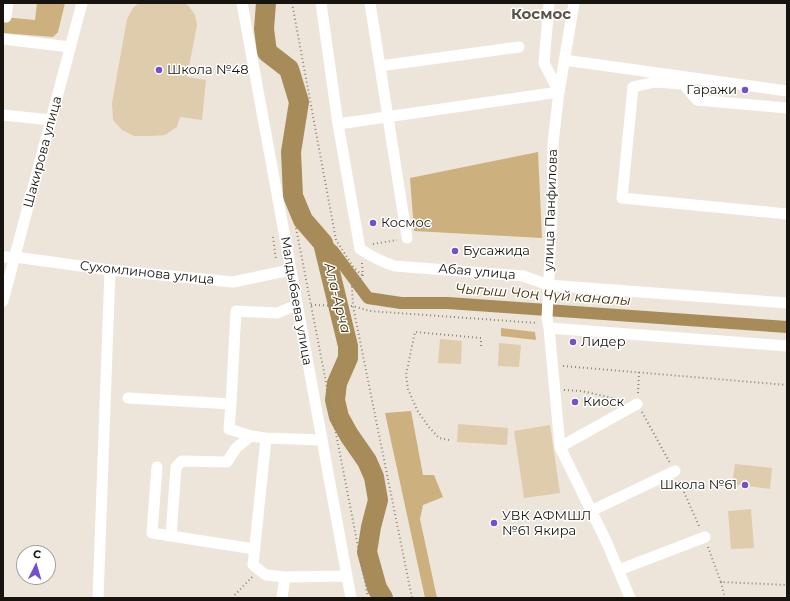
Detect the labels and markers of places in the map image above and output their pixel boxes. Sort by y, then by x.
place label: Школа №48 [167,62,248,78]
marker: Школа №48 [154,65,164,75]
place label: Гаражи [686,82,737,98]
marker: Гаражи [740,85,750,95]
place label: Космос [381,215,431,231]
marker: Космос [368,218,378,228]
place label: Бусажида [463,243,530,259]
marker: Бусажида [450,246,460,256]
place label: Лидер [581,334,626,350]
marker: Лидер [568,337,578,347]
place label: Киоск [583,394,624,410]
marker: Киоск [570,397,580,407]
place label: Школа №61 [660,477,737,493]
marker: Школа №61 [740,480,750,490]
place label: УВК АФМШЛ №61 Якира [502,508,591,539]
marker: УВК АФМШЛ №61 Якира [489,518,499,528]

